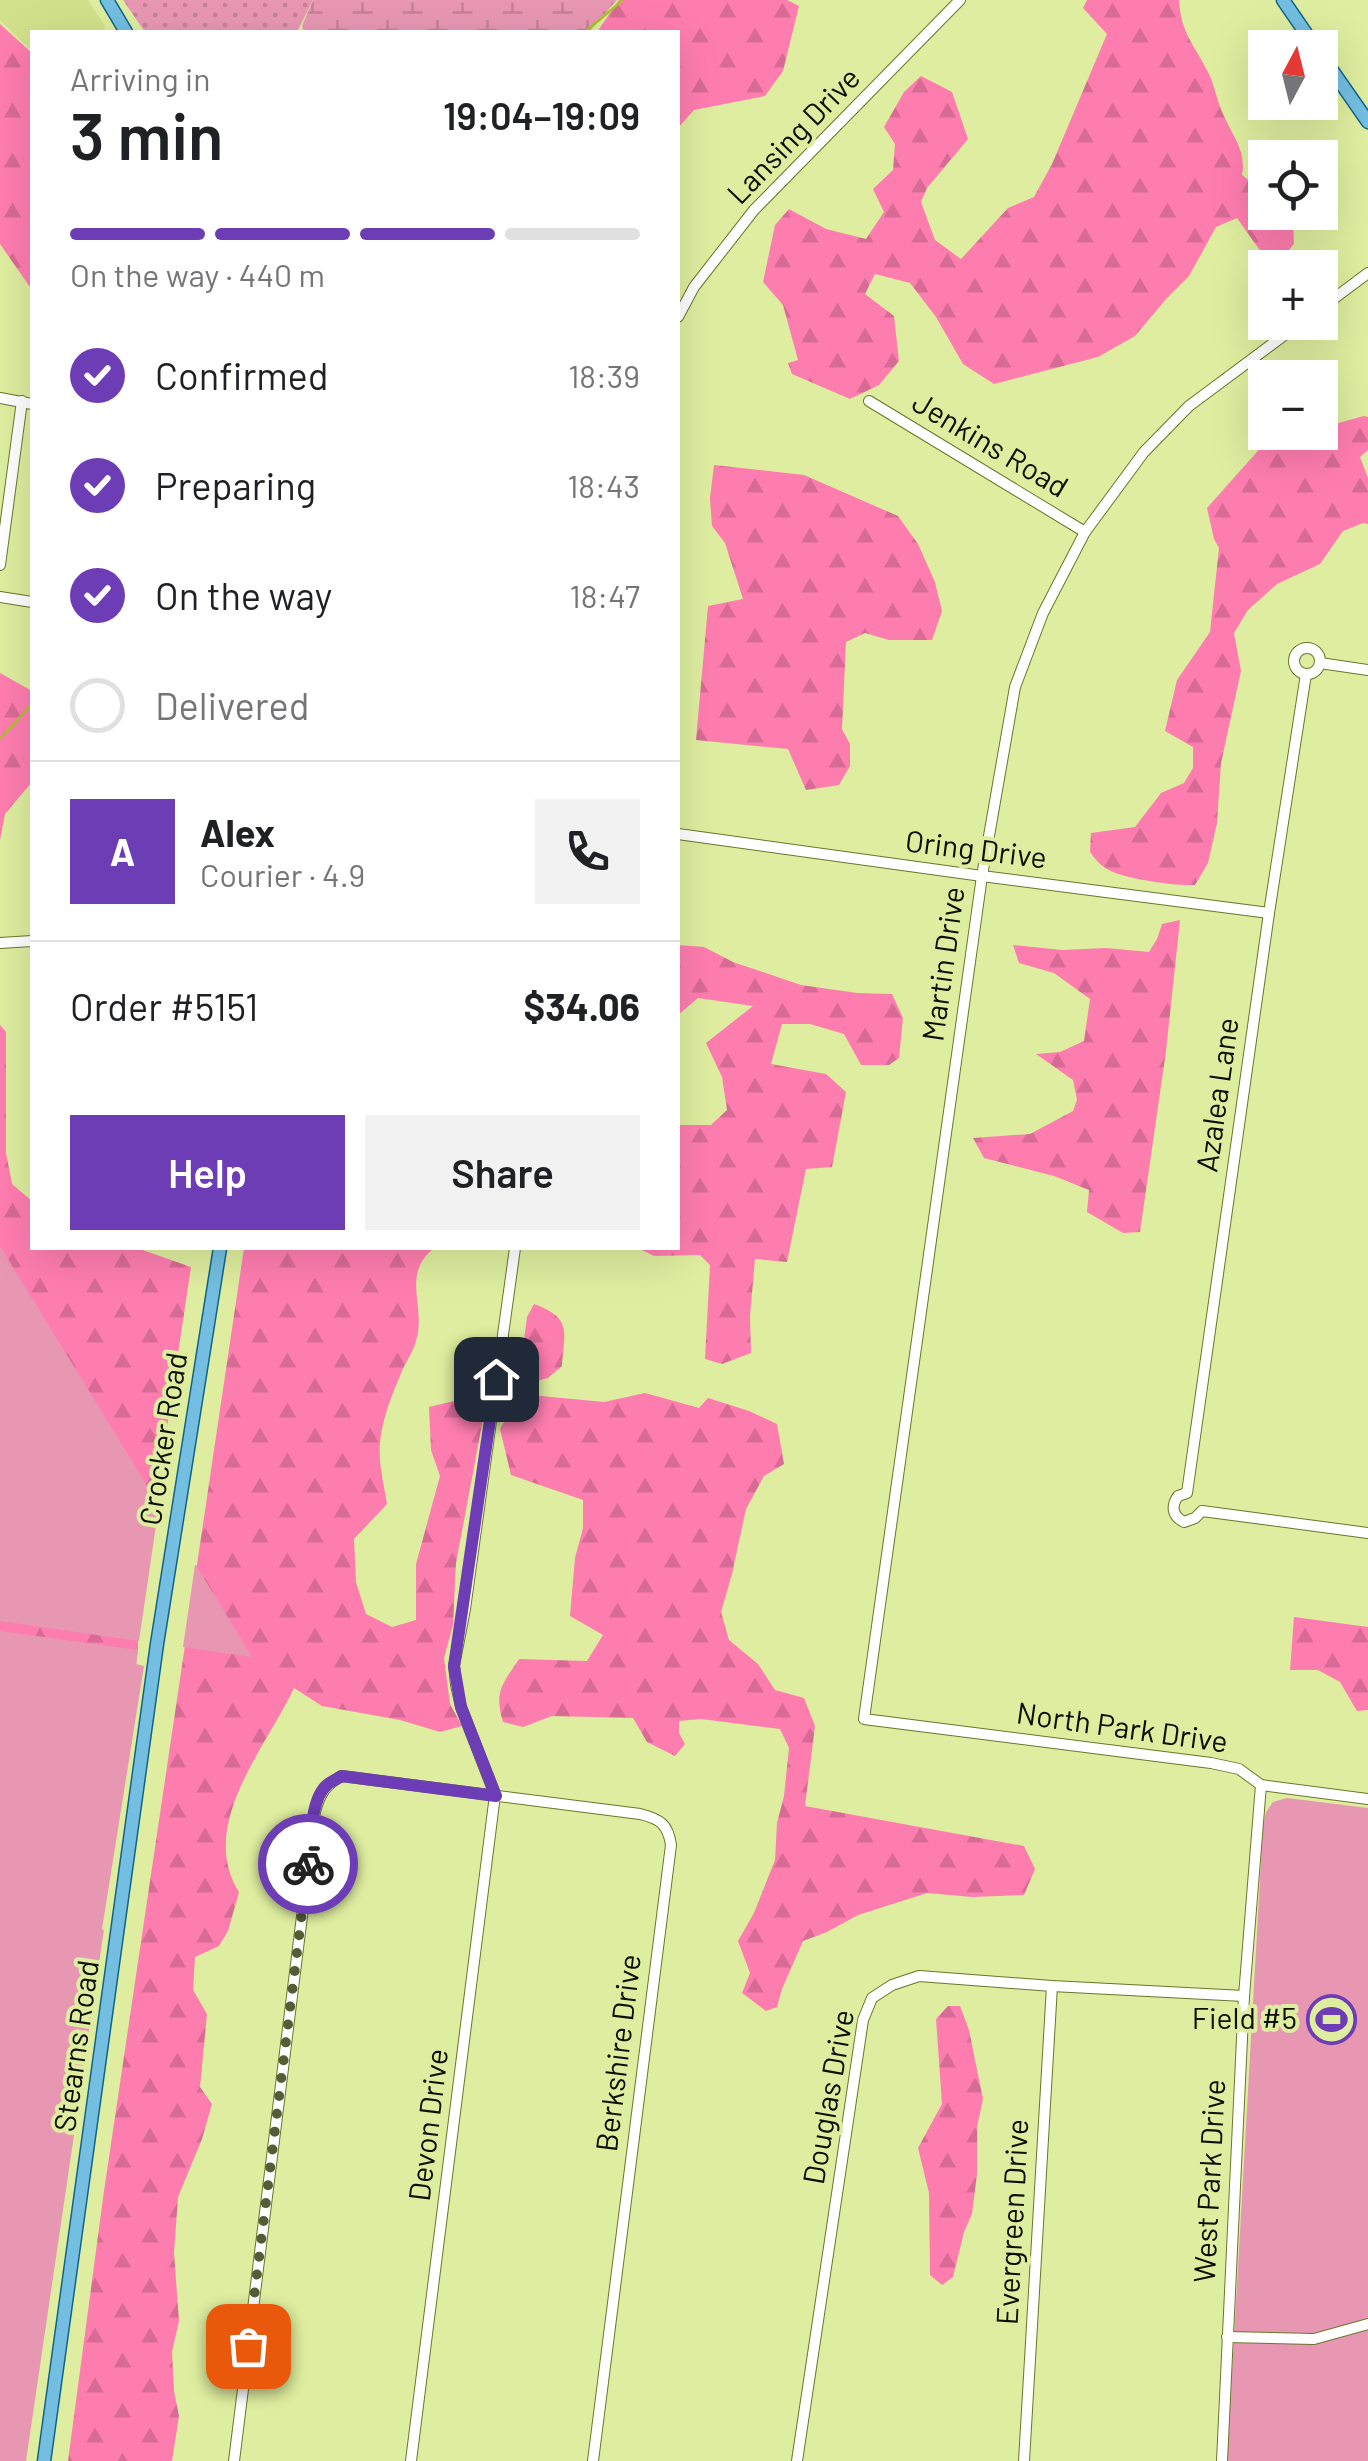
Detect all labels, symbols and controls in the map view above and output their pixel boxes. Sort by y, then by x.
north arrow [1248,30,1338,120]
map controls [1248,30,1338,450]
text: Arriving in [70,59,210,97]
street label: Lansing Drive [719,59,867,210]
text: 19:04–19:09 [443,92,640,138]
text: 3 min [70,95,223,173]
button: locate [1248,140,1338,230]
button: + [1248,250,1338,340]
text: On the way · 440 m [70,255,325,293]
icon: check [70,348,125,403]
text: Confirmed [155,352,328,398]
text: 18:39 [568,356,640,394]
button: − [1248,360,1338,450]
street label: Jenkins Road [907,383,1075,504]
icon: check [70,458,125,513]
text: Preparing [155,462,316,508]
text: 18:43 [567,466,640,504]
icon: check [70,568,125,623]
text: On the way [155,572,332,618]
text: 18:47 [569,576,640,614]
text: Delivered [155,682,309,728]
button: phone [535,799,640,904]
text: Alex [200,809,275,855]
street label: Oring Drive [903,821,1049,875]
text: A [110,828,135,874]
text: Courier · 4.9 [200,855,365,893]
street label: Martin Drive [913,884,971,1043]
text: Order #5151 [70,983,258,1029]
text: $34.06 [523,983,640,1029]
street label: Azalea Lane [1187,1015,1245,1174]
button: Help [70,1115,345,1230]
button: Share [365,1115,640,1230]
pin [454,1337,539,1422]
street label: Crocker Road [131,1350,193,1528]
icon: home [469,1352,524,1407]
street label: North Park Drive [1014,1693,1230,1759]
courier [258,1814,358,1914]
icon: bike [281,1837,336,1892]
street label: Berkshire Drive [587,1952,647,2153]
street label: Stearns Road [45,1958,105,2134]
sports icon: Field #5 [1306,1993,1358,2045]
place label: Field #5 [1192,1999,1297,2035]
street label: Douglas Drive [794,2007,860,2187]
street label: Devon Drive [400,2047,454,2203]
street label: West Park Drive [1185,2078,1231,2284]
street label: Evergreen Drive [988,2118,1034,2326]
pin [206,2304,291,2389]
icon: bag [221,2319,276,2374]

